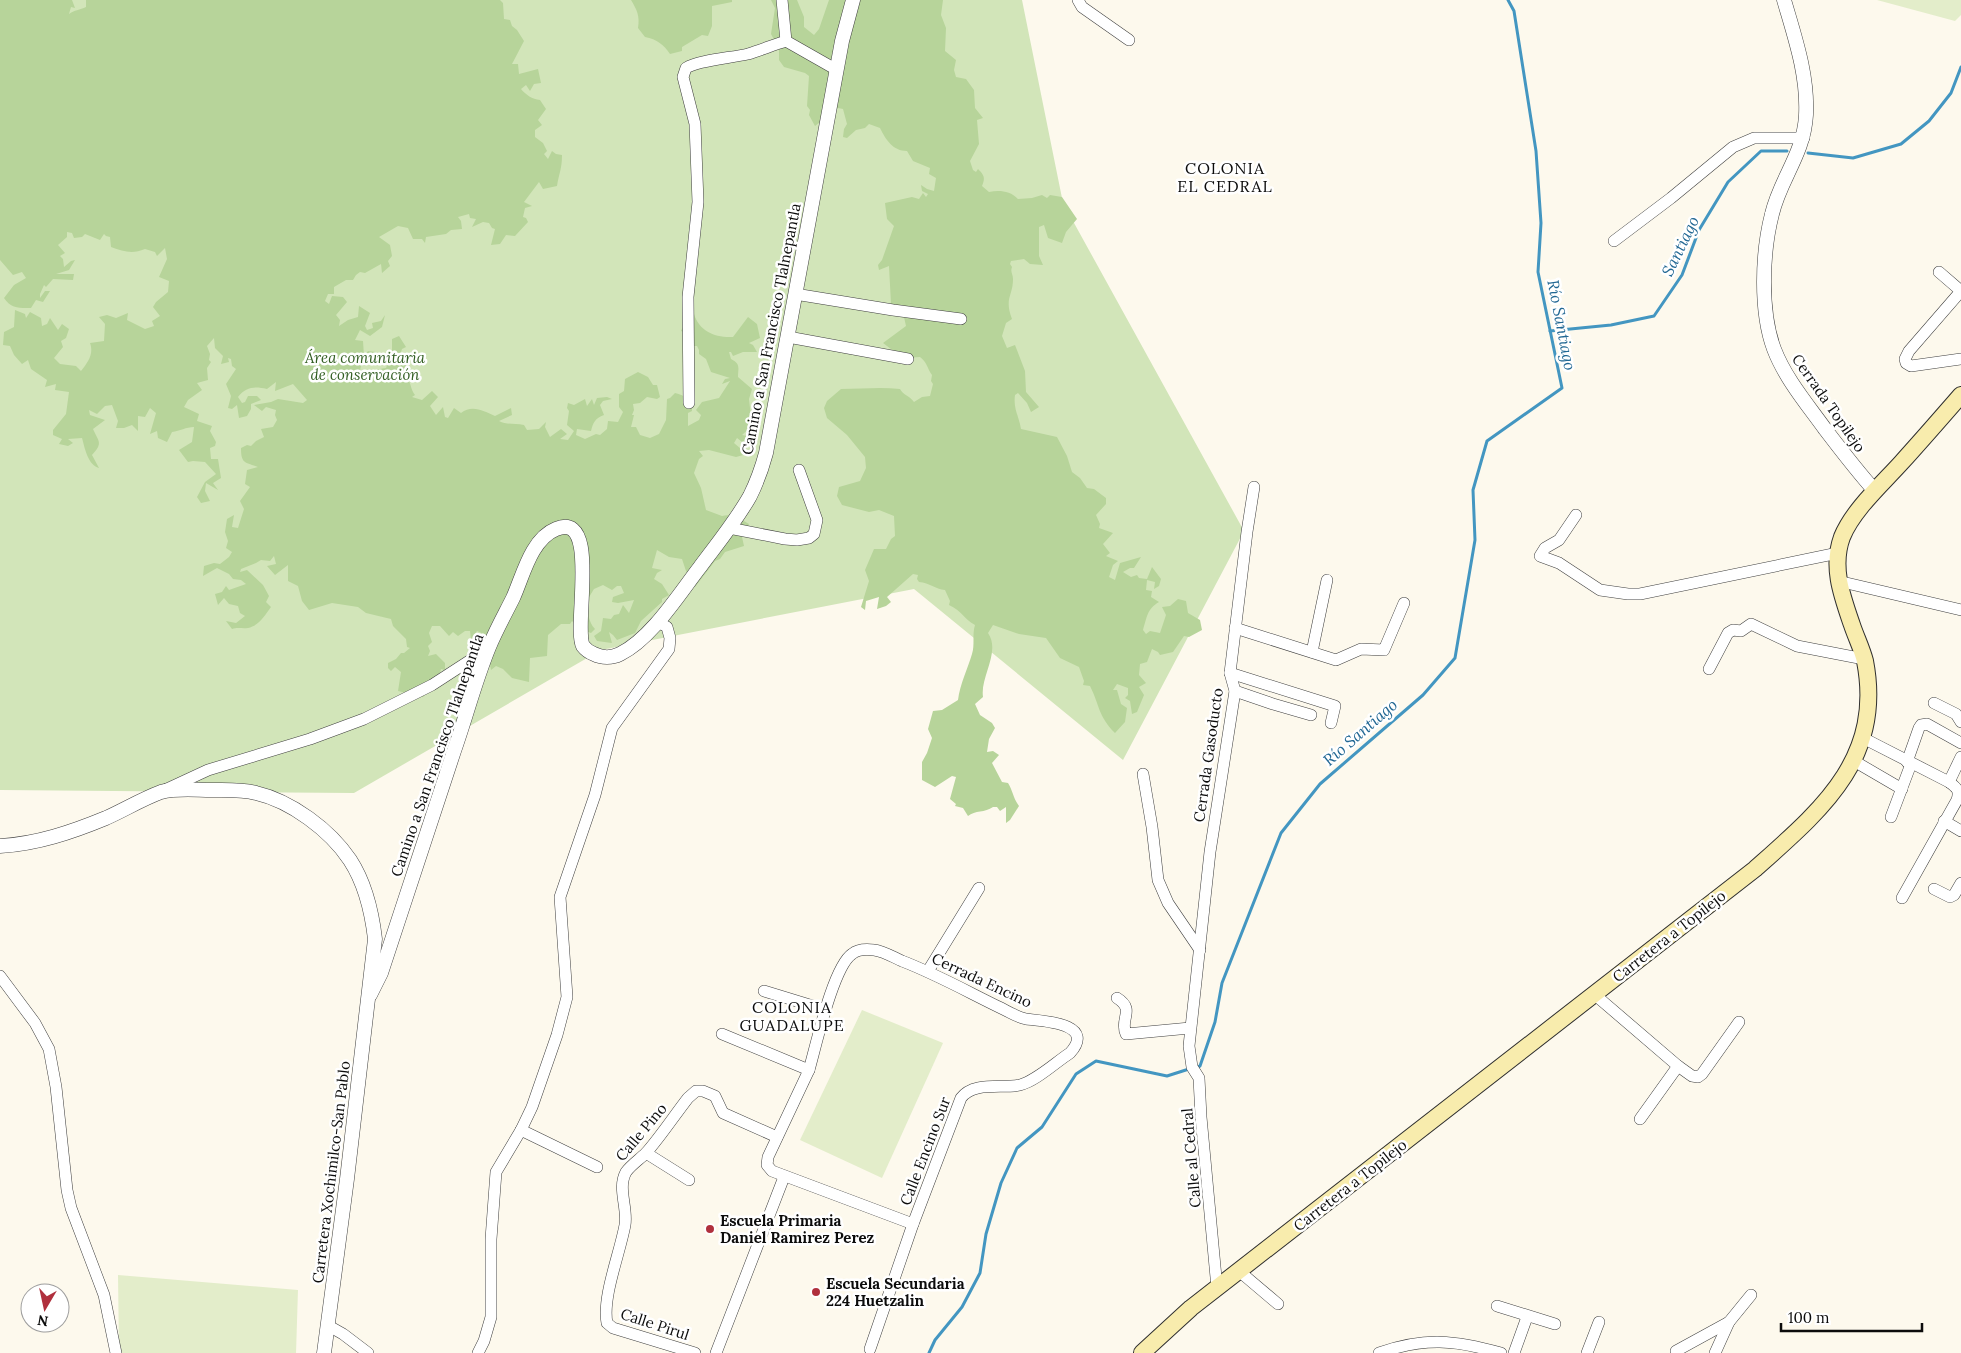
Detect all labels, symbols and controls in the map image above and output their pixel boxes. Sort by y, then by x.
district label: COLONIA EL CEDRAL [1177,158,1273,196]
street label: Camino a San Francisco Tlalnepantla [737,201,805,456]
water label: Santiago [1657,213,1703,279]
water label: Río Santiago [1543,278,1581,372]
park label: Área comunitaria de conservación [304,348,426,384]
street label: Cerrada Topilejo [1788,350,1870,456]
street label: Camino a San Francisco Tlalnepantla [386,631,488,879]
street label: Cerrada Gasoducto [1189,687,1227,823]
water label: Río Santiago [1319,694,1401,770]
street label: Carretera a Topilejo [1609,886,1730,986]
street label: Cerrada Encino [929,948,1035,1012]
district label: COLONIA GUADALUPE [739,997,845,1035]
street label: Carretera Xochimilco-San Pablo [308,1059,354,1284]
street label: Calle Encino Sur [896,1094,955,1208]
street label: Calle Pino [611,1099,671,1165]
street label: Calle al Cedral [1177,1107,1205,1209]
street label: Carretera a Topilejo [1290,1135,1411,1235]
place label: Escuela Primaria Daniel Ramirez Perez [720,1211,875,1247]
marker: Escuela Primaria Daniel Ramirez Perez [704,1223,716,1235]
place label: Escuela Secundaria 224 Huetzalin [826,1274,965,1310]
north arrow [20,1283,70,1333]
marker: Escuela Secundaria 224 Huetzalin [810,1286,822,1298]
scale bar [1781,1300,1922,1332]
street label: Calle Pirul [618,1304,692,1344]
text: 100 m [1788,1308,1829,1327]
text: N [36,1311,50,1331]

